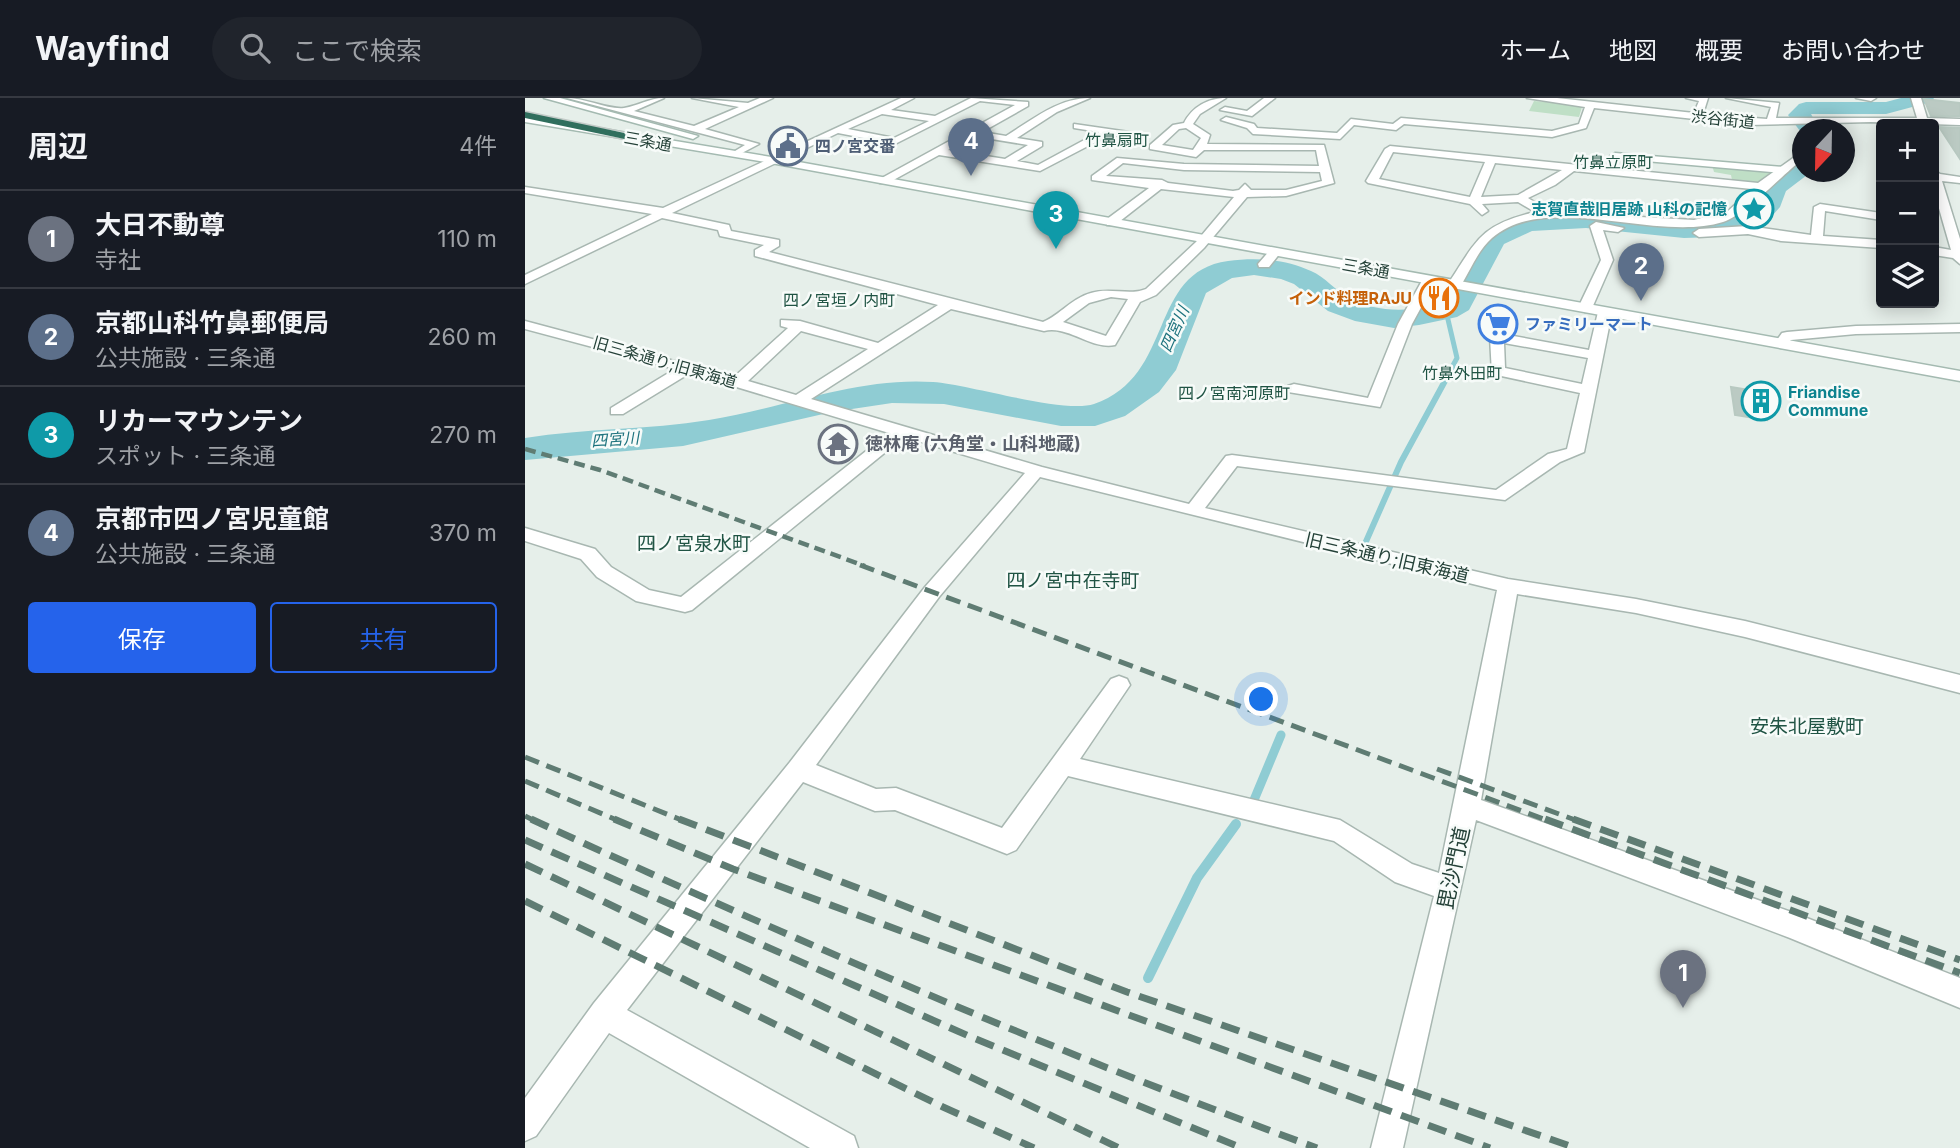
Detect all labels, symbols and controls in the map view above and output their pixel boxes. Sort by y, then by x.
search box [212,17,702,80]
text: Wayfind [35,28,170,68]
icon: search [236,29,274,67]
text: ここで検索 [292,35,422,66]
text: ホーム [1500,36,1571,65]
text: 地図 [1609,36,1657,65]
text: 概要 [1695,36,1743,65]
text: お問い合わせ [1781,36,1925,65]
street label: 渋谷街道 [1690,106,1756,132]
pin: 4 [948,118,994,176]
north arrow [1792,119,1855,182]
map controls [1876,119,1939,308]
button: + [1876,119,1939,182]
public building icon: 四ノ宮交番 [767,125,809,167]
street label: 三条通 [623,127,673,155]
text: 周辺 [28,128,88,164]
district label: 竹鼻扇町 [1085,130,1149,150]
text: 4件 [459,132,497,160]
place label: 四ノ宮交番 [815,136,895,156]
district label: 竹鼻立原町 [1573,152,1653,172]
button: − [1876,182,1939,245]
place icon: 志賀直哉旧居跡 山科の記憶 [1733,188,1775,230]
pin: 3 [1033,191,1079,249]
place label: 志賀直哉旧居跡 山科の記憶 [1531,199,1727,219]
text: 大日不動尊 [95,209,225,240]
text: 1 [46,225,56,253]
text: 110 m [437,225,497,253]
pin: 2 [1618,243,1664,301]
button: layers [1876,245,1939,308]
text: 寺社 [95,246,141,274]
street label: 三条通 [1341,254,1391,282]
restaurant icon: インド料理RAJU [1418,277,1460,319]
place label: インド料理RAJU [1288,288,1412,308]
district label: 四ノ宮垣ノ内町 [783,290,895,310]
water label: 四宮川 [1155,301,1194,355]
supermarket icon: ファミリーマート [1477,303,1519,345]
text: 京都山科竹鼻郵便局 [95,307,329,338]
place label: ファミリーマート [1525,314,1653,334]
text: 2 [44,323,58,351]
text: 260 m [428,323,497,351]
street label: 旧三条通り;旧東海道 [591,332,739,392]
text: 公共施設 · 三条通 [95,344,276,372]
district label: 竹鼻外田町 [1422,363,1502,383]
building icon: Friandise Commune [1740,380,1782,422]
place label: Friandise Commune [1788,382,1868,420]
district label: 四ノ宮南河原町 [1178,383,1290,403]
text: リカーマウンテン [95,405,303,436]
text: 3 [44,421,58,449]
text: 270 m [429,421,497,449]
temple icon: 徳林庵 (六角堂・山科地蔵) [817,423,859,465]
water label: 四宮川 [590,427,642,451]
place label: 徳林庵 (六角堂・山科地蔵) [865,433,1081,454]
text: スポット · 三条通 [95,442,276,470]
text: 京都市四ノ宮児童館 [95,503,329,534]
text: 4 [43,519,59,547]
text: 370 m [429,519,497,547]
street label: 旧三条通り;旧東海道 [1303,528,1471,587]
district label: 四ノ宮泉水町 [637,532,751,555]
text: 公共施設 · 三条通 [95,540,276,568]
district label: 四ノ宮中在寺町 [1006,569,1140,592]
button: 保存 [28,602,256,673]
button: 共有 [270,602,497,673]
your location [1244,682,1278,716]
district label: 安朱北屋敷町 [1750,715,1864,738]
street label: 毘沙門道 [1433,824,1474,912]
pin: 1 [1660,950,1706,1008]

